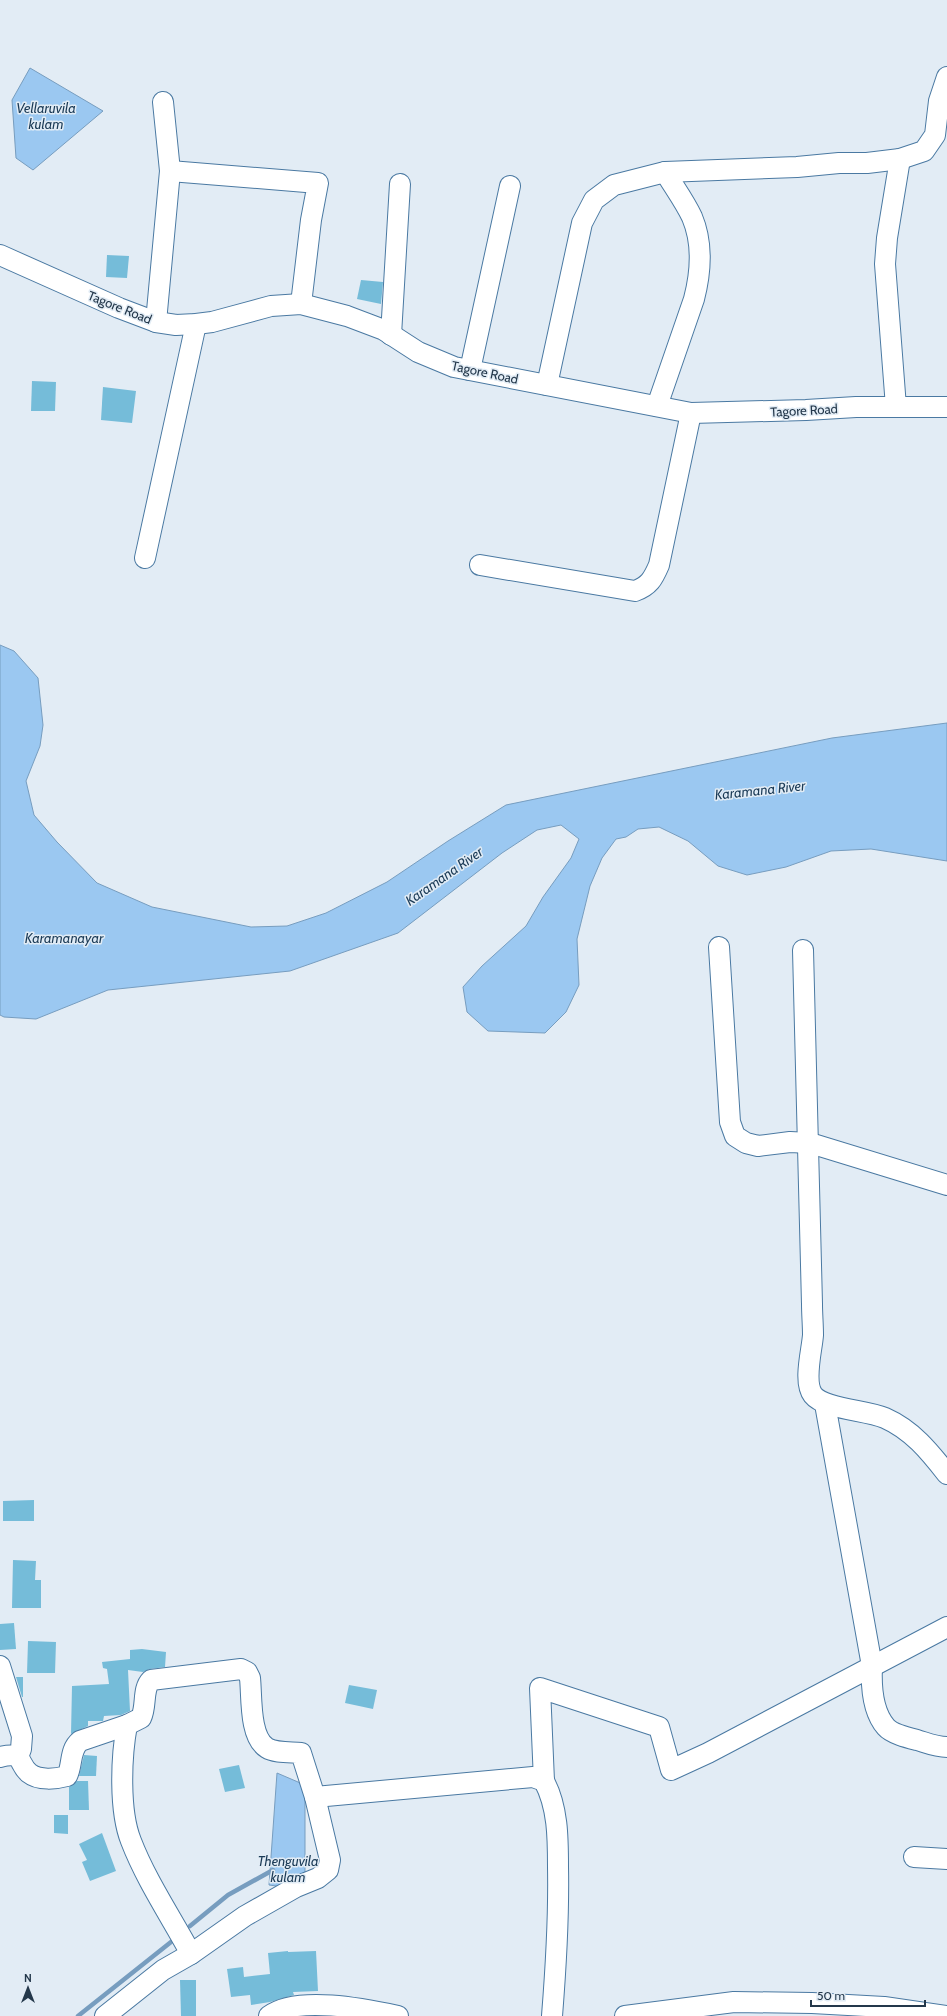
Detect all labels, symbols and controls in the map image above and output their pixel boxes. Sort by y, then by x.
water label: Vellaruvila kulam [16,99,76,133]
street label: Tagore Road [86,287,154,327]
street label: Tagore Road [450,357,520,387]
street label: Tagore Road [770,400,838,420]
water label: Karamana River [714,776,807,804]
water label: Karamana River [402,842,487,909]
water label: Karamanayar [25,929,104,947]
water label: Thenguvila kulam [257,1852,319,1886]
north arrow [8,1968,48,2008]
text: N [24,1971,32,1985]
scale bar [811,1982,925,2008]
text: 50 m [817,1988,845,2003]

